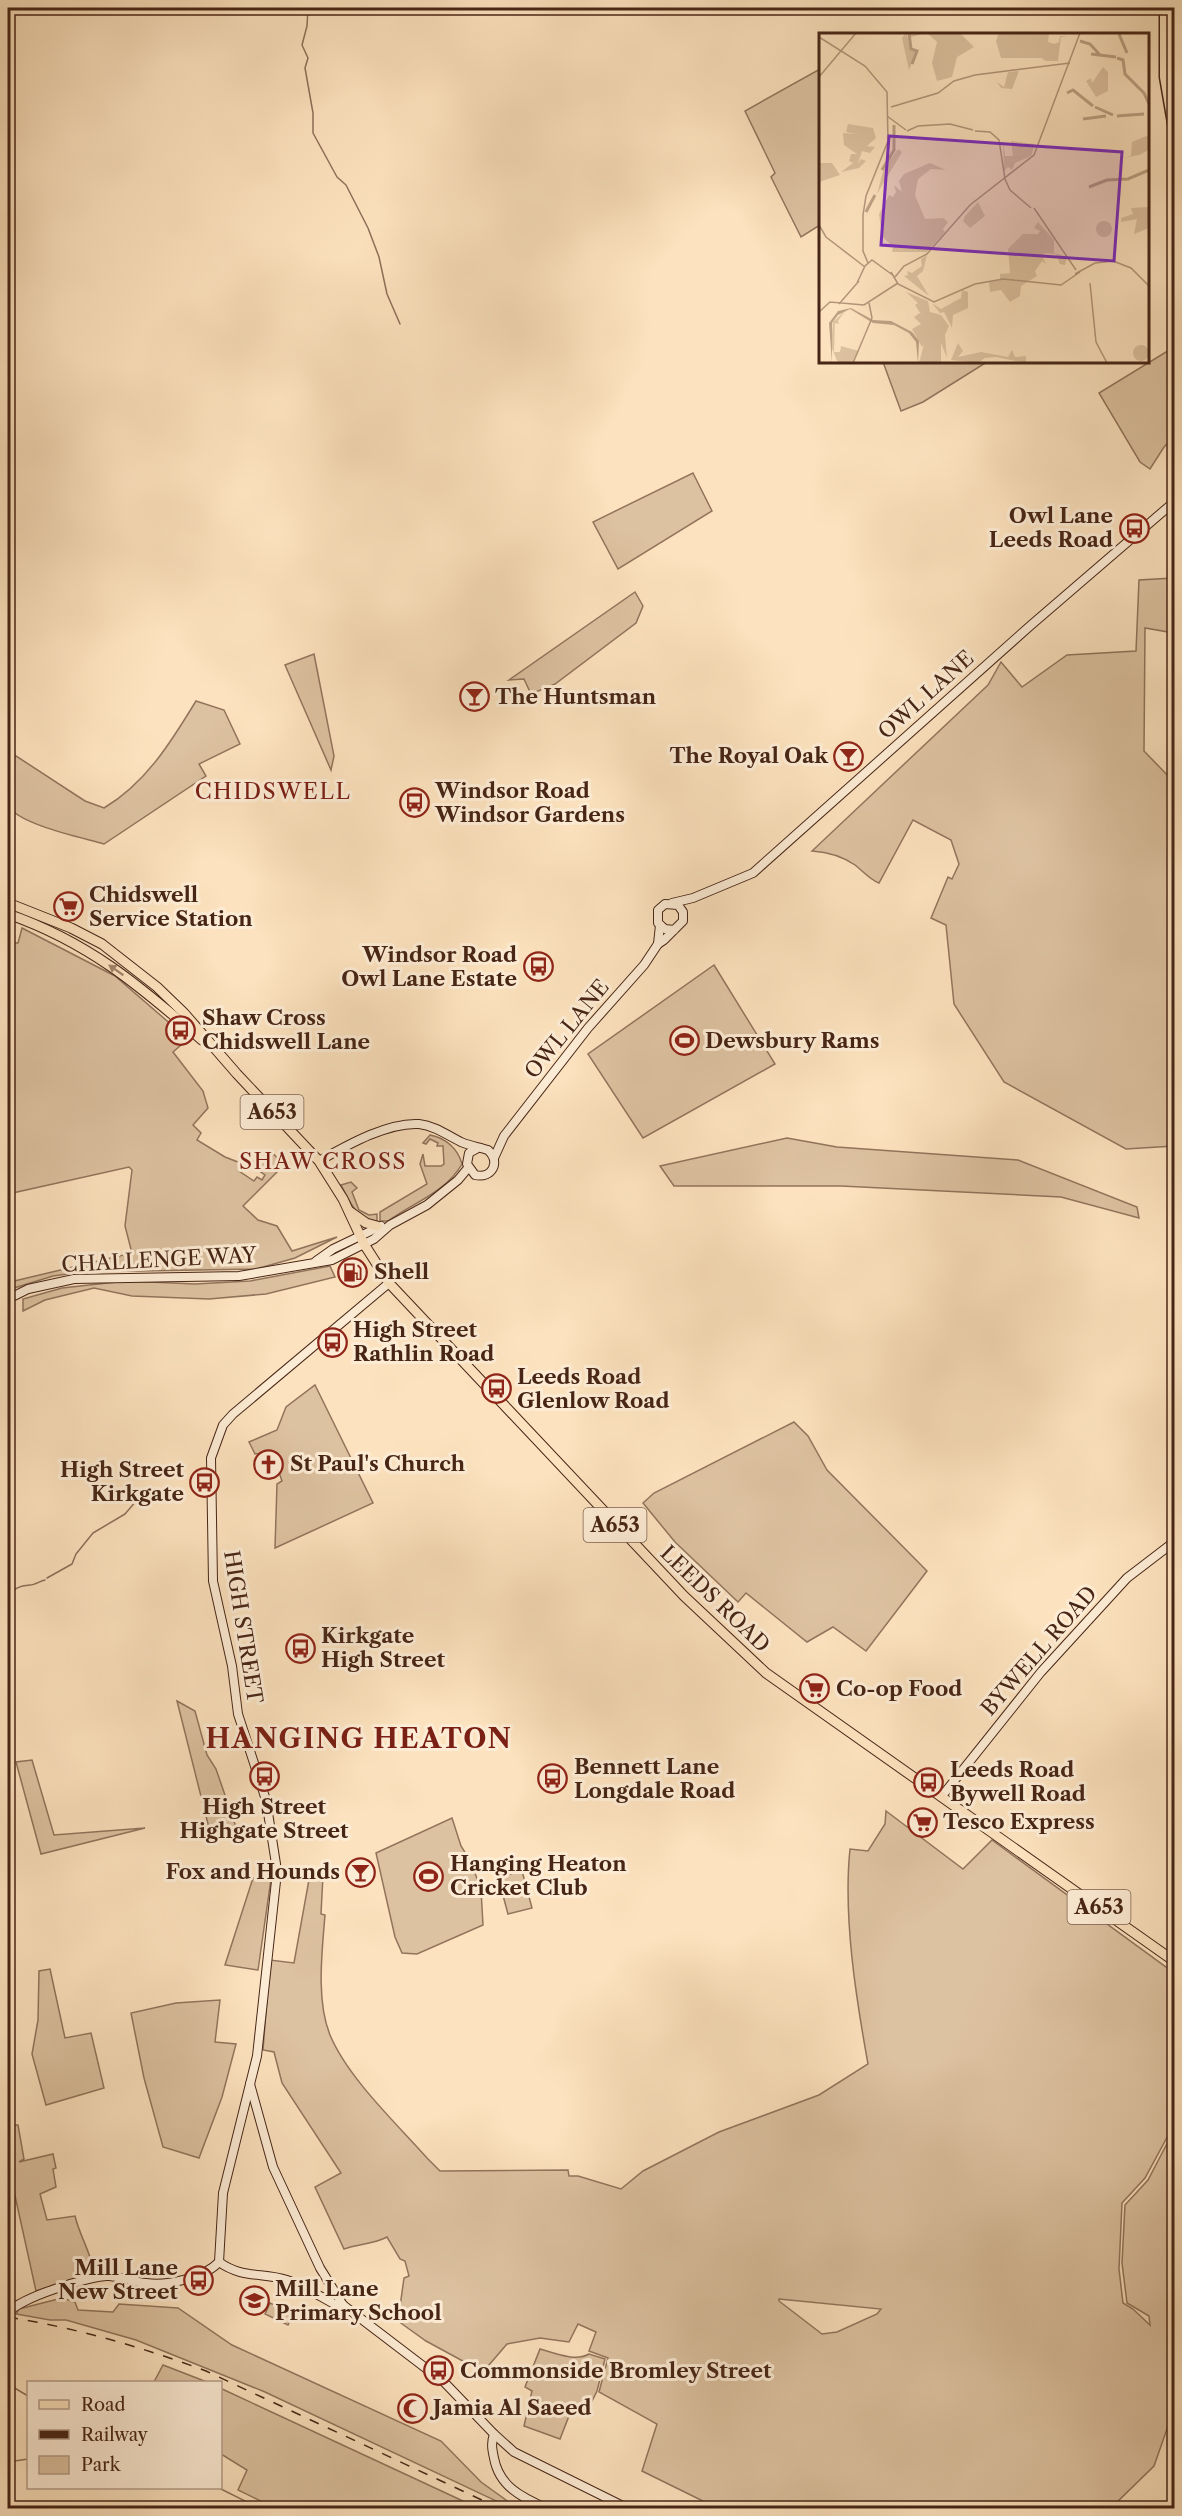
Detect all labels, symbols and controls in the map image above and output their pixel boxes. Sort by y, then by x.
inset map [819,33,1149,363]
place label: Owl Lane Leeds Road [989,503,1113,552]
bus stop icon: Owl Lane Leeds Road [1118,512,1150,544]
street label: OWL LANE [873,645,979,744]
bar icon: The Huntsman [458,681,490,713]
place label: The Huntsman [495,684,657,709]
bar icon: The Royal Oak [833,740,865,772]
place label: The Royal Oak [669,743,829,768]
district label: CHIDSWELL [195,778,351,805]
place label: Windsor Road Windsor Gardens [434,778,625,827]
bus stop icon: Windsor Road Windsor Gardens [398,787,430,819]
place label: Chidswell Service Station [89,882,253,931]
supermarket icon: Chidswell Service Station [52,891,84,923]
place label: Windsor Road Owl Lane Estate [341,942,517,991]
bus stop icon: Windsor Road Owl Lane Estate [522,951,554,983]
one-way arrow [108,965,124,976]
street label: OWL LANE [519,974,614,1083]
place label: Shaw Cross Chidswell Lane [202,1005,370,1054]
bus stop icon: Shaw Cross Chidswell Lane [165,1014,197,1046]
sports icon: Dewsbury Rams [668,1025,700,1057]
place label: Dewsbury Rams [705,1028,879,1053]
road number: A653 [240,1095,304,1129]
district label: SHAW CROSS [239,1148,407,1175]
street label: CHALLENGE WAY [61,1242,258,1277]
fuel station icon: Shell [337,1256,369,1288]
place label: Shell [374,1259,429,1284]
place label: High Street Rathlin Road [353,1317,494,1366]
bus stop icon: High Street Rathlin Road [316,1326,348,1358]
place label: Leeds Road Glenlow Road [517,1364,669,1413]
bus stop icon: Leeds Road Glenlow Road [480,1373,512,1405]
church icon: St Paul's Church [253,1448,285,1480]
place label: St Paul's Church [290,1451,466,1476]
place label: High Street Kirkgate [60,1457,185,1506]
bus stop icon: High Street Kirkgate [189,1466,221,1498]
road number: A653 [584,1508,646,1542]
street label: LEEDS ROAD [655,1540,775,1657]
street label: HIGH STREET [219,1549,268,1705]
street label: BYWELL ROAD [976,1581,1102,1721]
place label: Kirkgate High Street [321,1623,445,1672]
bus stop icon: Kirkgate High Street [284,1632,316,1664]
supermarket icon: Co-op Food [799,1673,831,1705]
place label: Co-op Food [836,1676,962,1701]
district label: HANGING HEATON [205,1722,513,1755]
place label: Bennett Lane Longdale Road [574,1754,735,1803]
place label: Leeds Road Bywell Road [950,1757,1086,1806]
bus stop icon: High Street Highgate Street [248,1760,280,1792]
bus stop icon: Bennett Lane Longdale Road [537,1763,569,1795]
bus stop icon: Leeds Road Bywell Road [913,1766,945,1798]
place label: High Street Highgate Street [179,1794,349,1843]
supermarket icon: Tesco Express [906,1806,938,1838]
place label: Tesco Express [943,1809,1095,1834]
place label: Hanging Heaton Cricket Club [450,1851,627,1900]
bar icon: Fox and Hounds [345,1856,377,1888]
place label: Fox and Hounds [165,1859,340,1884]
sports icon: Hanging Heaton Cricket Club [413,1860,445,1892]
road number: A653 [1068,1890,1130,1924]
place label: Mill Lane New Street [58,2255,179,2304]
bus stop icon: Mill Lane New Street [183,2264,215,2296]
place label: Mill Lane Primary School [275,2276,442,2325]
school or university icon: Mill Lane Primary School [238,2285,270,2317]
bus stop icon: Commonside Bromley Street [423,2355,455,2387]
place label: Commonside Bromley Street [460,2358,772,2383]
legend [27,2381,222,2489]
mosque icon: Jamia Al Saeed [396,2392,428,2424]
text: Road [81,2394,126,2416]
place label: Jamia Al Saeed [429,2395,591,2420]
text: Railway [81,2424,149,2446]
text: Park [81,2454,122,2476]

